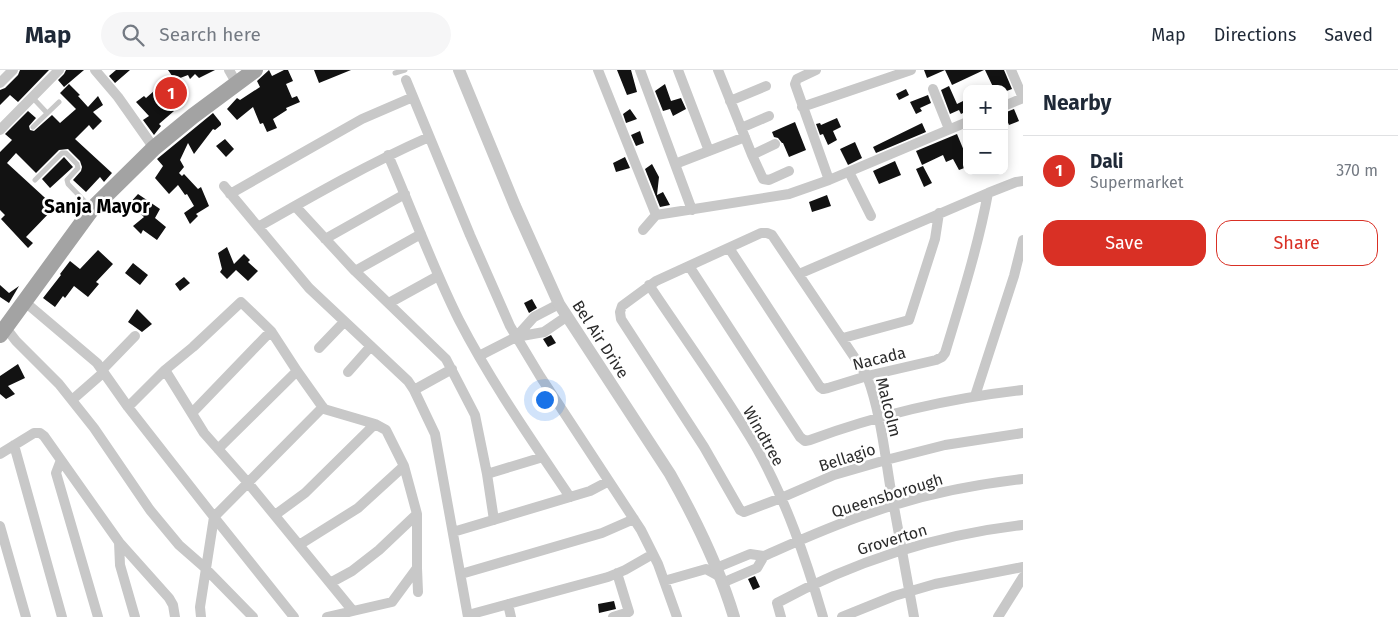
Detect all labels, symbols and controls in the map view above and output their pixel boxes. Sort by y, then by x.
search box [101,12,451,57]
text: Map [25,21,71,49]
icon: search [119,21,147,49]
text: Search here [159,23,261,46]
text: Map [1151,24,1186,46]
text: Directions [1214,24,1296,46]
text: Saved [1324,24,1373,46]
pin: 1 [155,74,187,112]
map controls [963,85,1008,175]
button: + [963,85,1008,130]
text: Nearby [1043,90,1111,116]
button: − [963,130,1008,175]
text: Dali [1090,150,1123,173]
text: 1 [1055,161,1063,180]
text: 370 m [1336,161,1378,180]
text: Supermarket [1090,173,1184,192]
district label: Sanja Mayor [44,195,150,218]
button: Save [1043,220,1206,266]
button: Share [1216,220,1378,266]
street label: Bel Air Drive [568,297,633,382]
street label: Nacada [851,343,908,374]
street label: Malcolm [872,375,905,439]
your location [532,387,558,413]
street label: Windtree [739,403,788,469]
street label: Bellagio [816,439,878,476]
street label: Queensborough [829,469,945,521]
street label: Groverton [855,520,929,559]

